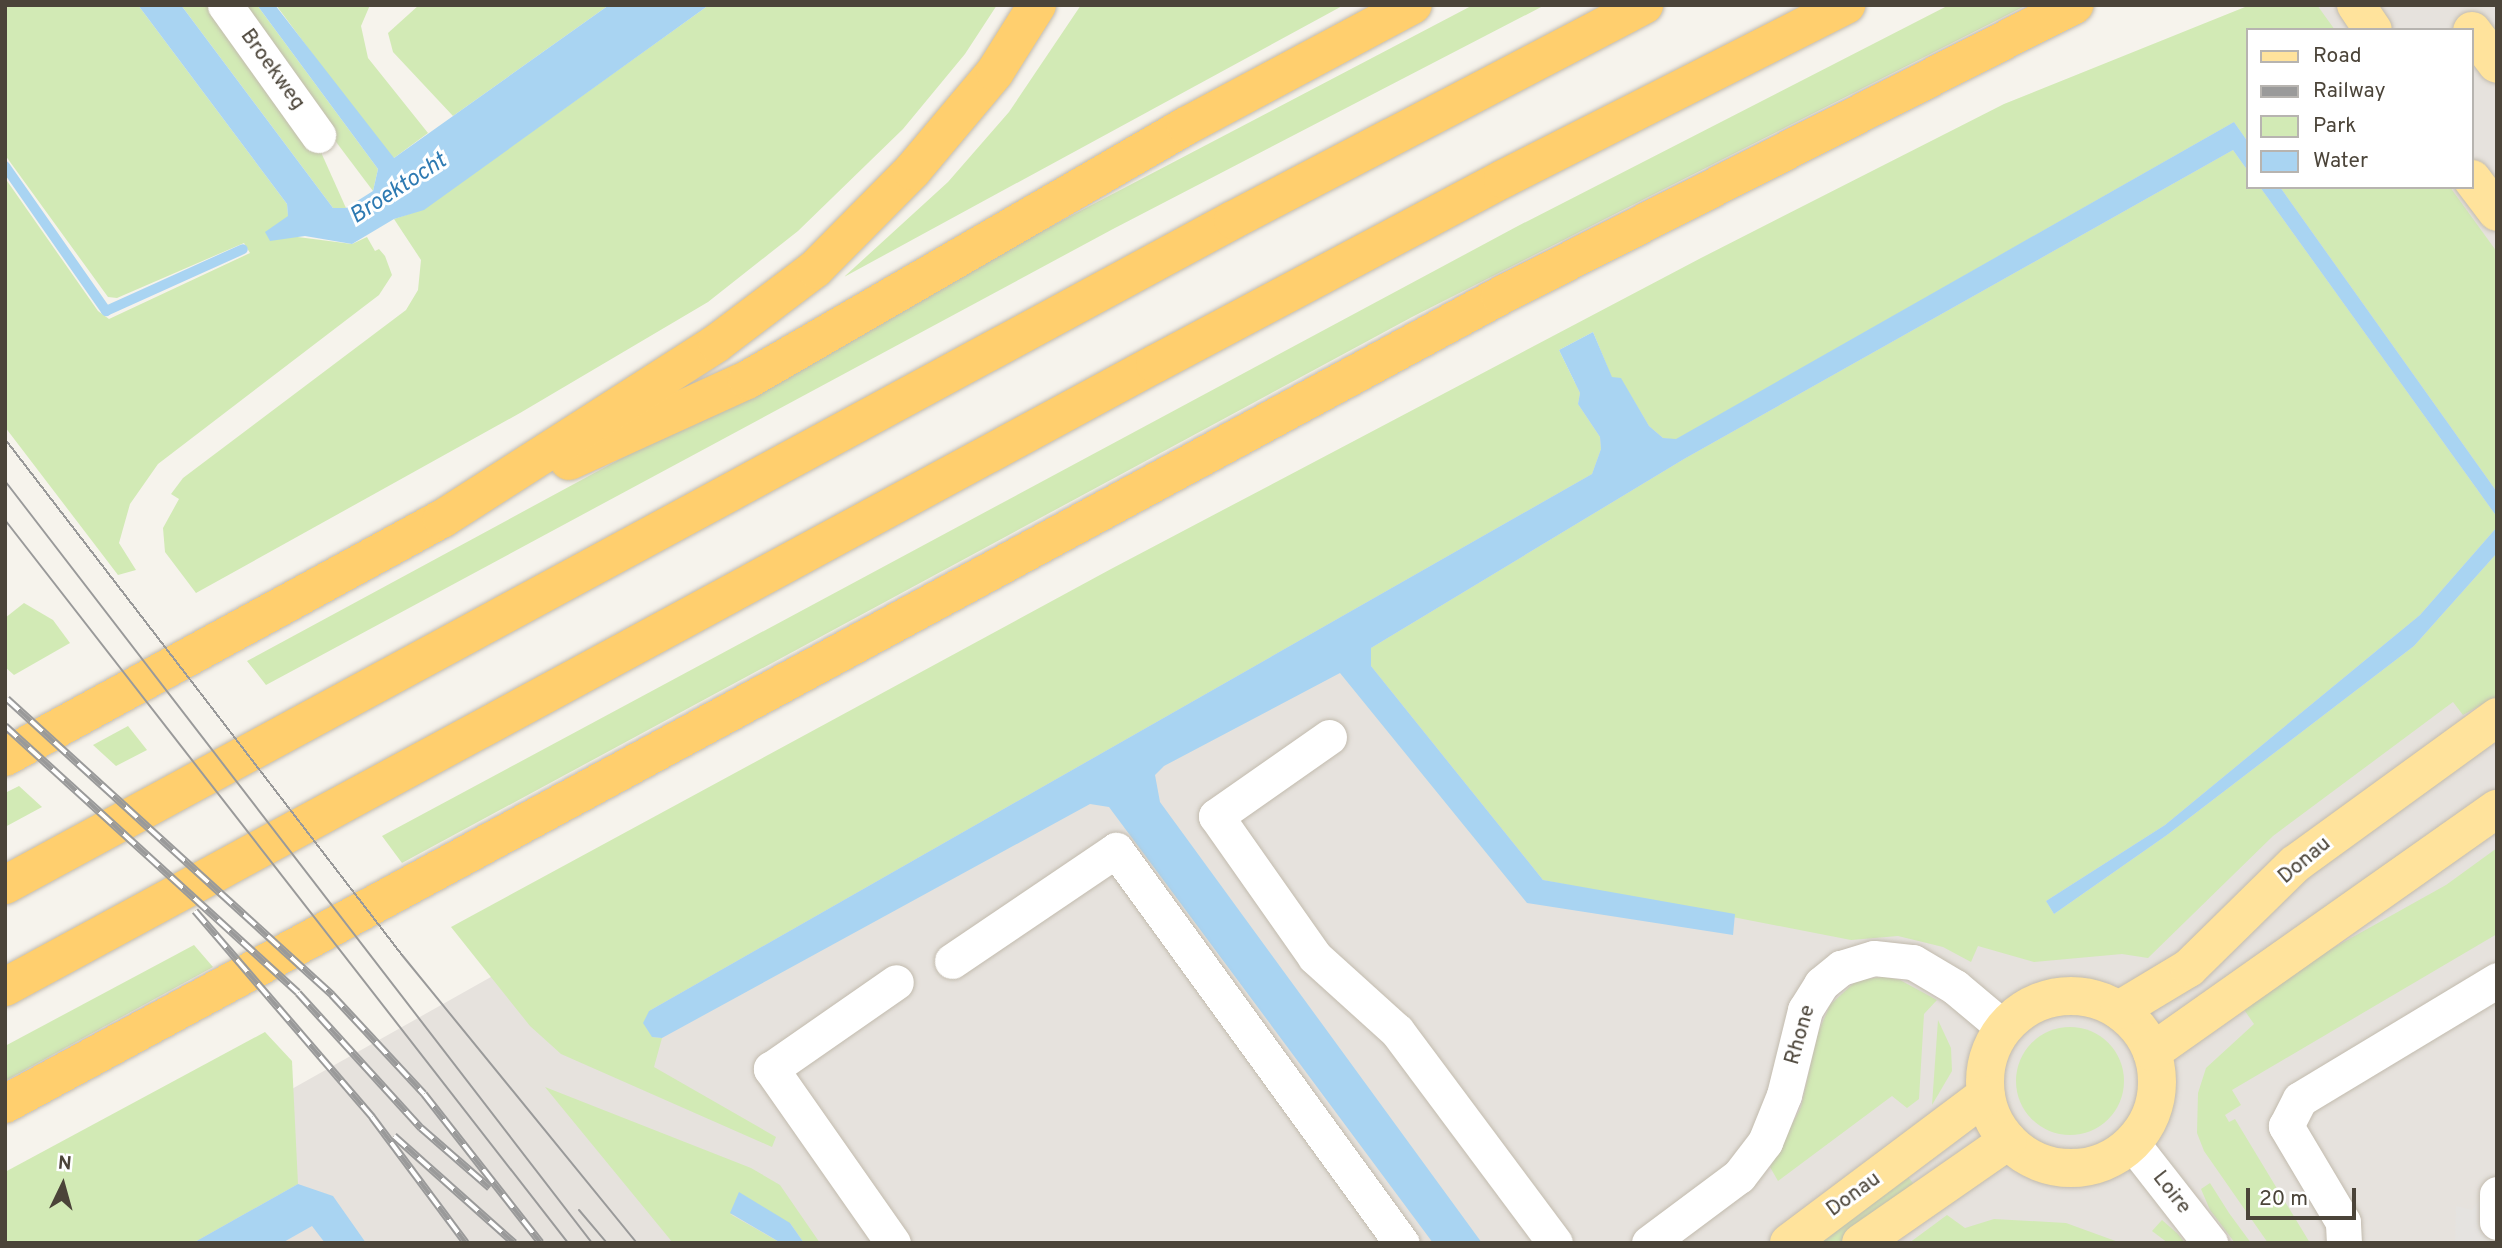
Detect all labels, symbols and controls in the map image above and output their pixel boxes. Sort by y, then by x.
street label: Broekweg [234,25,310,115]
legend [2246,28,2474,189]
text: Road [2313,43,2362,70]
text: Railway [2313,78,2386,105]
text: Park [2313,113,2356,140]
text: Water [2313,148,2368,175]
water label: Broektocht [345,149,453,231]
street label: Donau [2274,832,2336,890]
street label: Rhone [1780,1002,1822,1068]
north arrow [28,1150,98,1220]
text: N [57,1152,73,1177]
street label: Loire [2146,1166,2196,1220]
street label: Donau [1822,1167,1886,1223]
scale bar [2250,1174,2360,1218]
text: 20 m [2259,1186,2308,1213]

